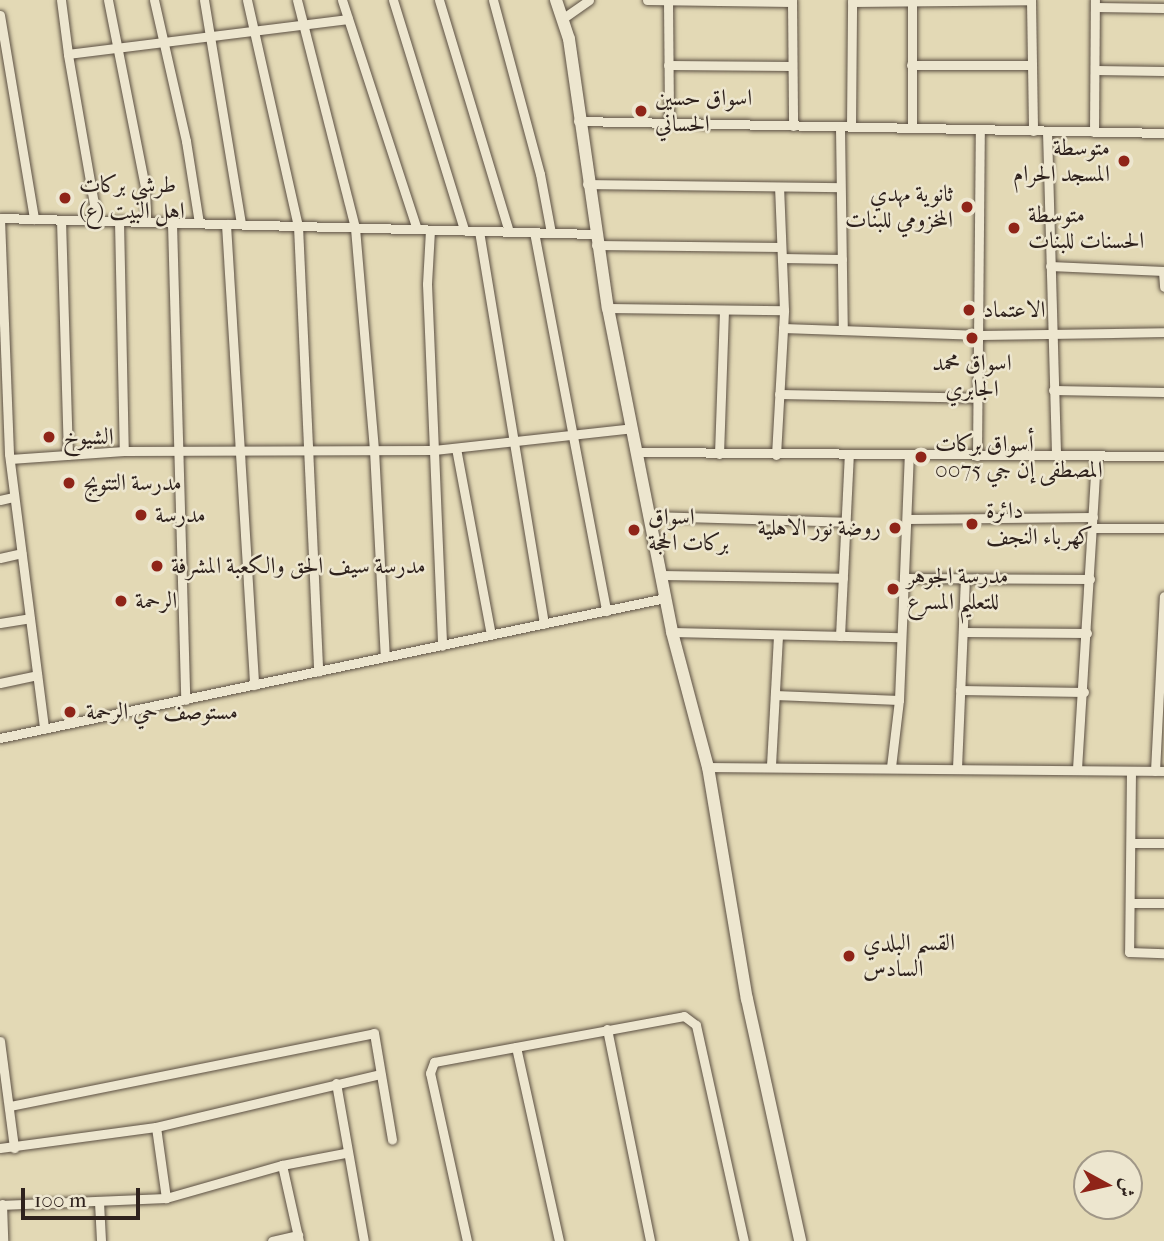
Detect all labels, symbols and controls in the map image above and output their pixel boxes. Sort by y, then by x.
place label: اسواق حسين الحساني [655,84,752,138]
marker: اسواق حسين الحساني [633,103,649,119]
place label: متوسطة المسجد الحرام [1013,134,1110,188]
marker: متوسطة المسجد الحرام [1116,153,1132,169]
place label: طرشي بركات اهل البيت (ع) [79,171,185,225]
place label: ثانوية مهدي المخزومي للبنات [845,180,953,234]
marker: طرشي بركات اهل البيت (ع) [57,190,73,206]
marker: ثانوية مهدي المخزومي للبنات [959,199,975,215]
place label: متوسطة الحسنات للبنات [1028,201,1144,255]
marker: متوسطة الحسنات للبنات [1006,220,1022,236]
place label: الاعتماد [983,296,1046,324]
marker: الاعتماد [961,302,977,318]
marker: اسواق محمد الجابري [964,330,980,346]
place label: اسواق محمد الجابري [932,349,1012,403]
place label: الشيوخ [63,423,114,451]
marker: الشيوخ [41,429,57,445]
place label: أسواق بركات المصطفی إن جي 0075 [935,430,1103,484]
marker: أسواق بركات المصطفی إن جي 0075 [913,449,929,465]
place label: مدرسة التتويج [83,469,182,497]
marker: مدرسة التتويج [61,475,77,491]
place label: دائرة كهرباء النجف [986,497,1093,551]
place label: مدرسة [155,501,206,529]
place label: اسواق بركات الحجة [648,503,729,557]
marker: مدرسة [133,507,149,523]
place label: روضة نور الاهلية [757,514,881,542]
marker: دائرة كهرباء النجف [964,516,980,532]
marker: روضة نور الاهلية [887,520,903,536]
marker: اسواق بركات الحجة [626,522,642,538]
place label: مدرسة سيف الحق والكعبة المشرفة [171,552,426,580]
marker: مدرسة سيف الحق والكعبة المشرفة [149,558,165,574]
place label: مدرسة الجوهر للتعليم المسرع [907,562,1008,616]
marker: مدرسة الجوهر للتعليم المسرع [885,581,901,597]
place label: الرحمة [135,587,177,615]
marker: الرحمة [113,593,129,609]
place label: مستوصف حي الرحمة [86,698,238,726]
marker: مستوصف حي الرحمة [60,702,80,722]
place label: القسم البلدي السادس [863,929,955,983]
marker: القسم البلدي السادس [841,948,857,964]
north arrow [1073,1150,1143,1220]
scale bar [24,1174,144,1218]
text: ش [1115,1177,1139,1199]
text: 100 m [34,1188,87,1212]

